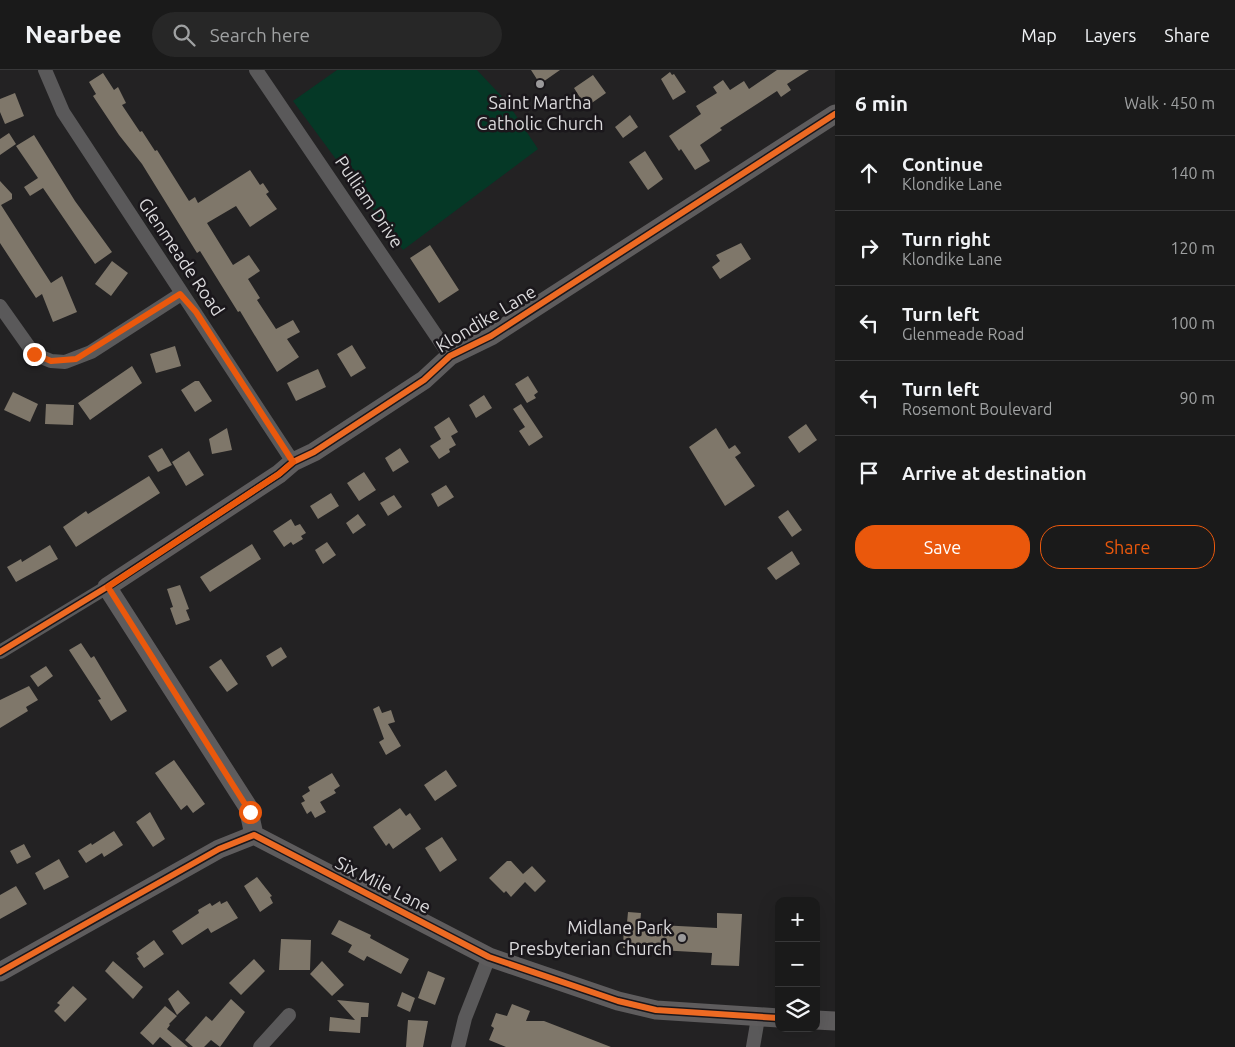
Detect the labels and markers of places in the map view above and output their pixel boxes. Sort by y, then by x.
marker: Saint Martha Catholic Church [534,78,546,90]
place label: Saint Martha Catholic Church [477,92,603,133]
place label: Midlane Park Presbyterian Church [509,917,672,958]
marker: Midlane Park Presbyterian Church [676,932,688,944]

